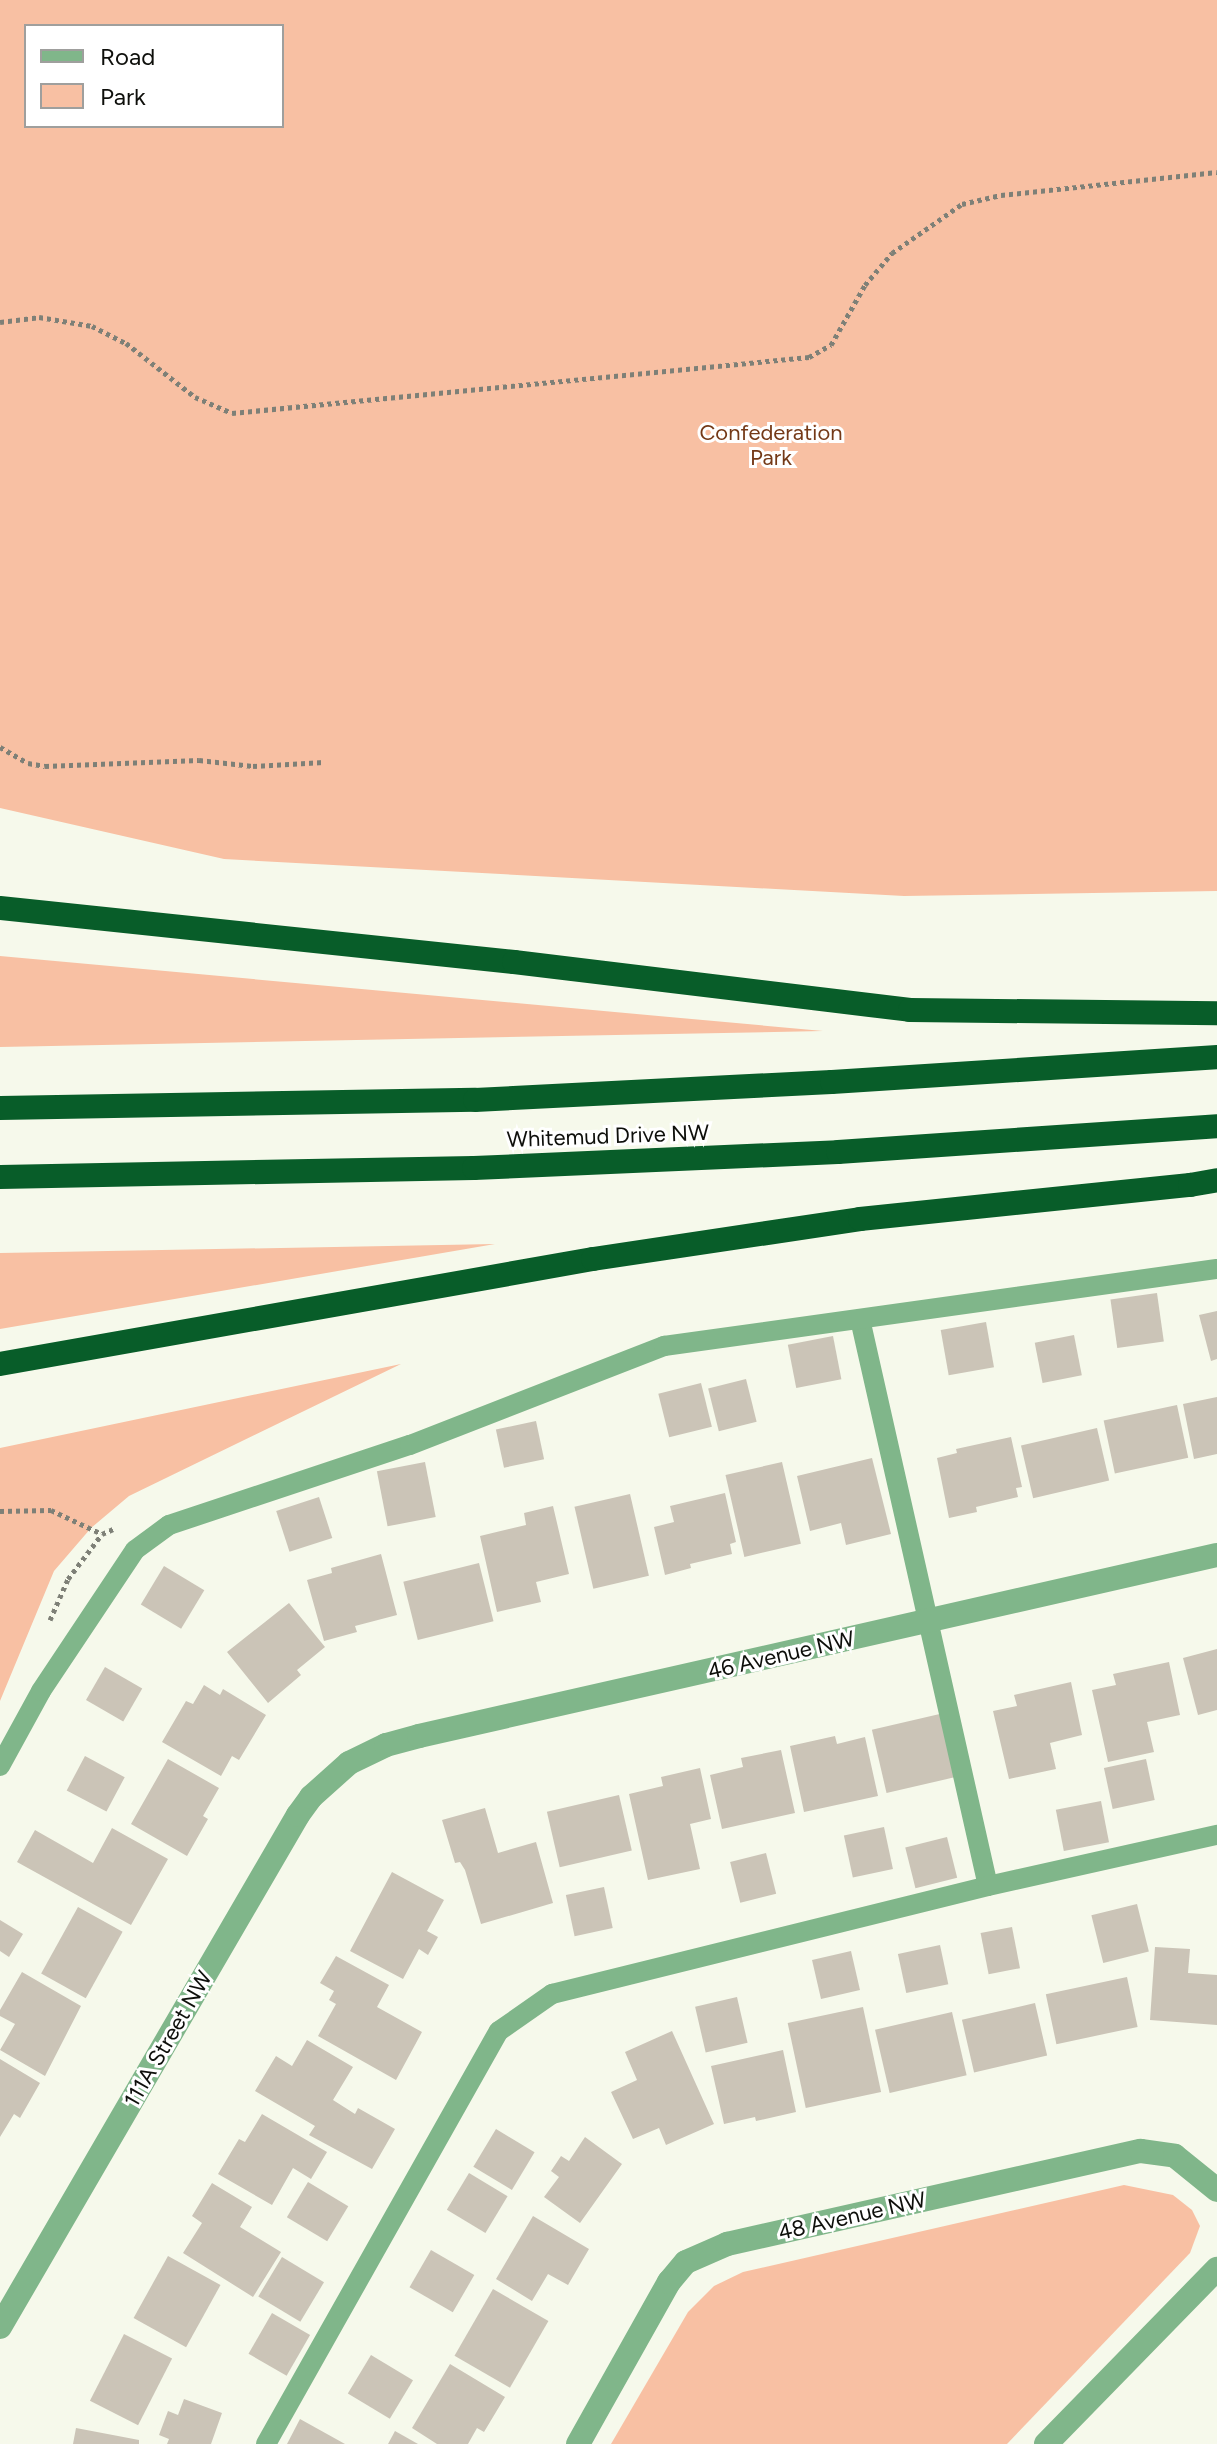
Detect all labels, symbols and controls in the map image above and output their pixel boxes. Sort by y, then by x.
legend [24,24,284,128]
text: Road [100,42,155,71]
text: Park [100,82,146,111]
park label: Confederation Park [700,419,842,470]
street label: Whitemud Drive NW [506,1119,710,1153]
street label: 46 Avenue NW [705,1625,857,1685]
street label: 111A Street NW [118,1966,218,2112]
street label: 48 Avenue NW [776,2186,928,2246]

